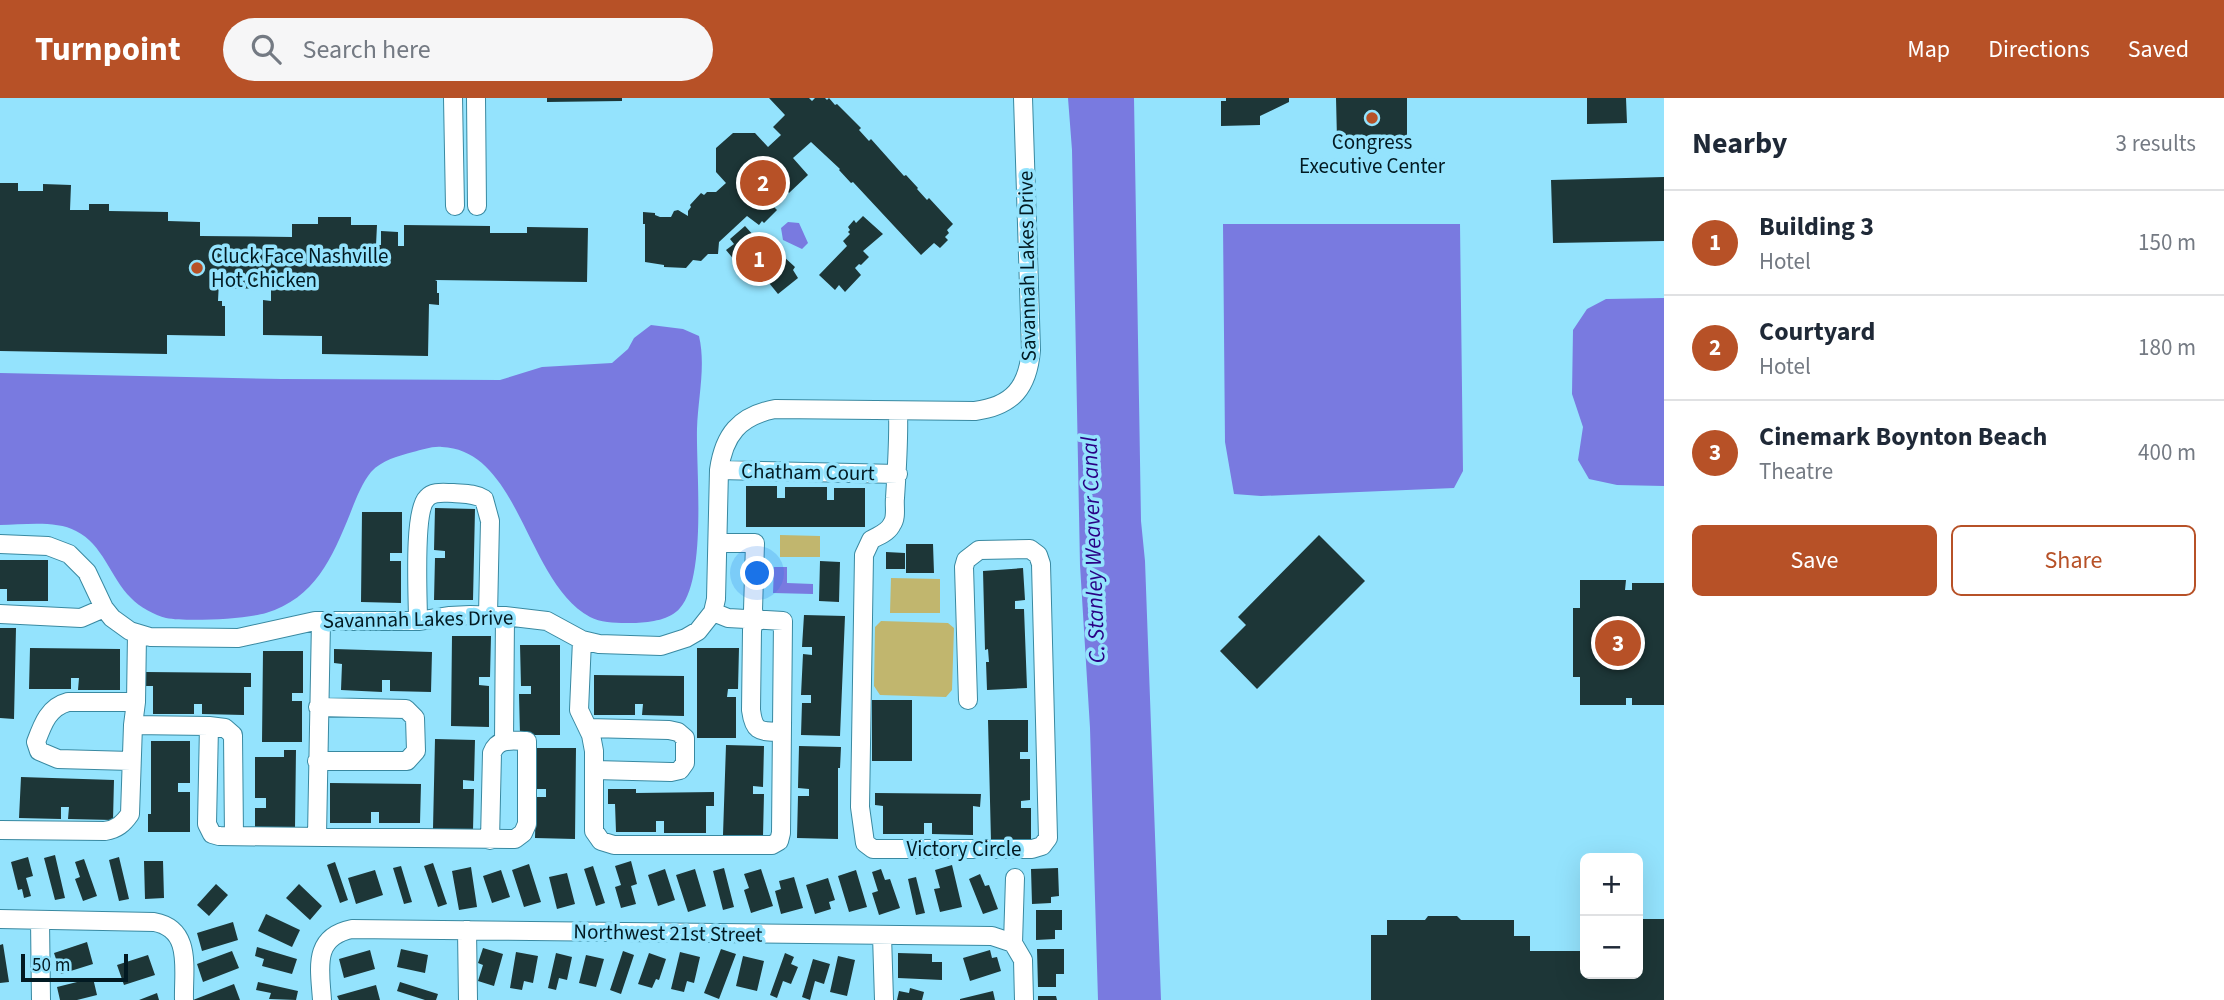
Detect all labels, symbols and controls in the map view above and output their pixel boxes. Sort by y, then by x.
search box [223,18,713,81]
text: Turnpoint [35,26,181,73]
icon: search [247,30,285,68]
text: Search here [303,31,431,68]
text: Map [1907,32,1950,67]
text: Directions [1988,32,2090,67]
text: Saved [2128,32,2189,67]
marker: Congress Executive Center [1364,110,1380,126]
text: Nearby [1692,122,1787,165]
place label: Congress Executive Center [1299,127,1446,181]
text: 3 results [2116,127,2196,160]
pin: 2 [740,157,786,209]
street label: Savannah Lakes Drive [1010,170,1044,362]
text: Building 3 [1759,208,1874,245]
text: 1 [1709,226,1721,259]
text: 150 m [2138,226,2196,259]
pin: 1 [736,233,782,285]
place label: Cluck Face Nashville Hot Chicken [211,241,388,295]
text: Hotel [1759,245,1811,278]
marker: Cluck Face Nashville Hot Chicken [189,260,205,276]
text: Courtyard [1759,313,1875,350]
text: 2 [1709,331,1721,364]
text: 180 m [2138,331,2196,364]
text: Hotel [1759,350,1811,383]
text: Cinemark Boynton Beach [1759,418,2047,455]
water label: C. Stanley Weaver Canal [1073,436,1113,664]
text: 3 [1709,436,1721,469]
text: 400 m [2138,436,2196,469]
text: Theatre [1759,455,1833,488]
street label: Chatham Court [741,456,875,488]
button: Save [1692,525,1937,596]
button: Share [1951,525,2196,596]
your location [740,556,774,590]
street label: Savannah Lakes Drive [322,602,514,636]
pin: 3 [1595,617,1641,669]
street label: Victory Circle [907,834,1021,864]
map controls [1580,853,1643,979]
button: + [1580,853,1643,916]
street label: Northwest 21st Street [573,916,763,950]
button: − [1580,916,1643,979]
scale bar [21,951,128,983]
text: 50 m [32,952,70,979]

